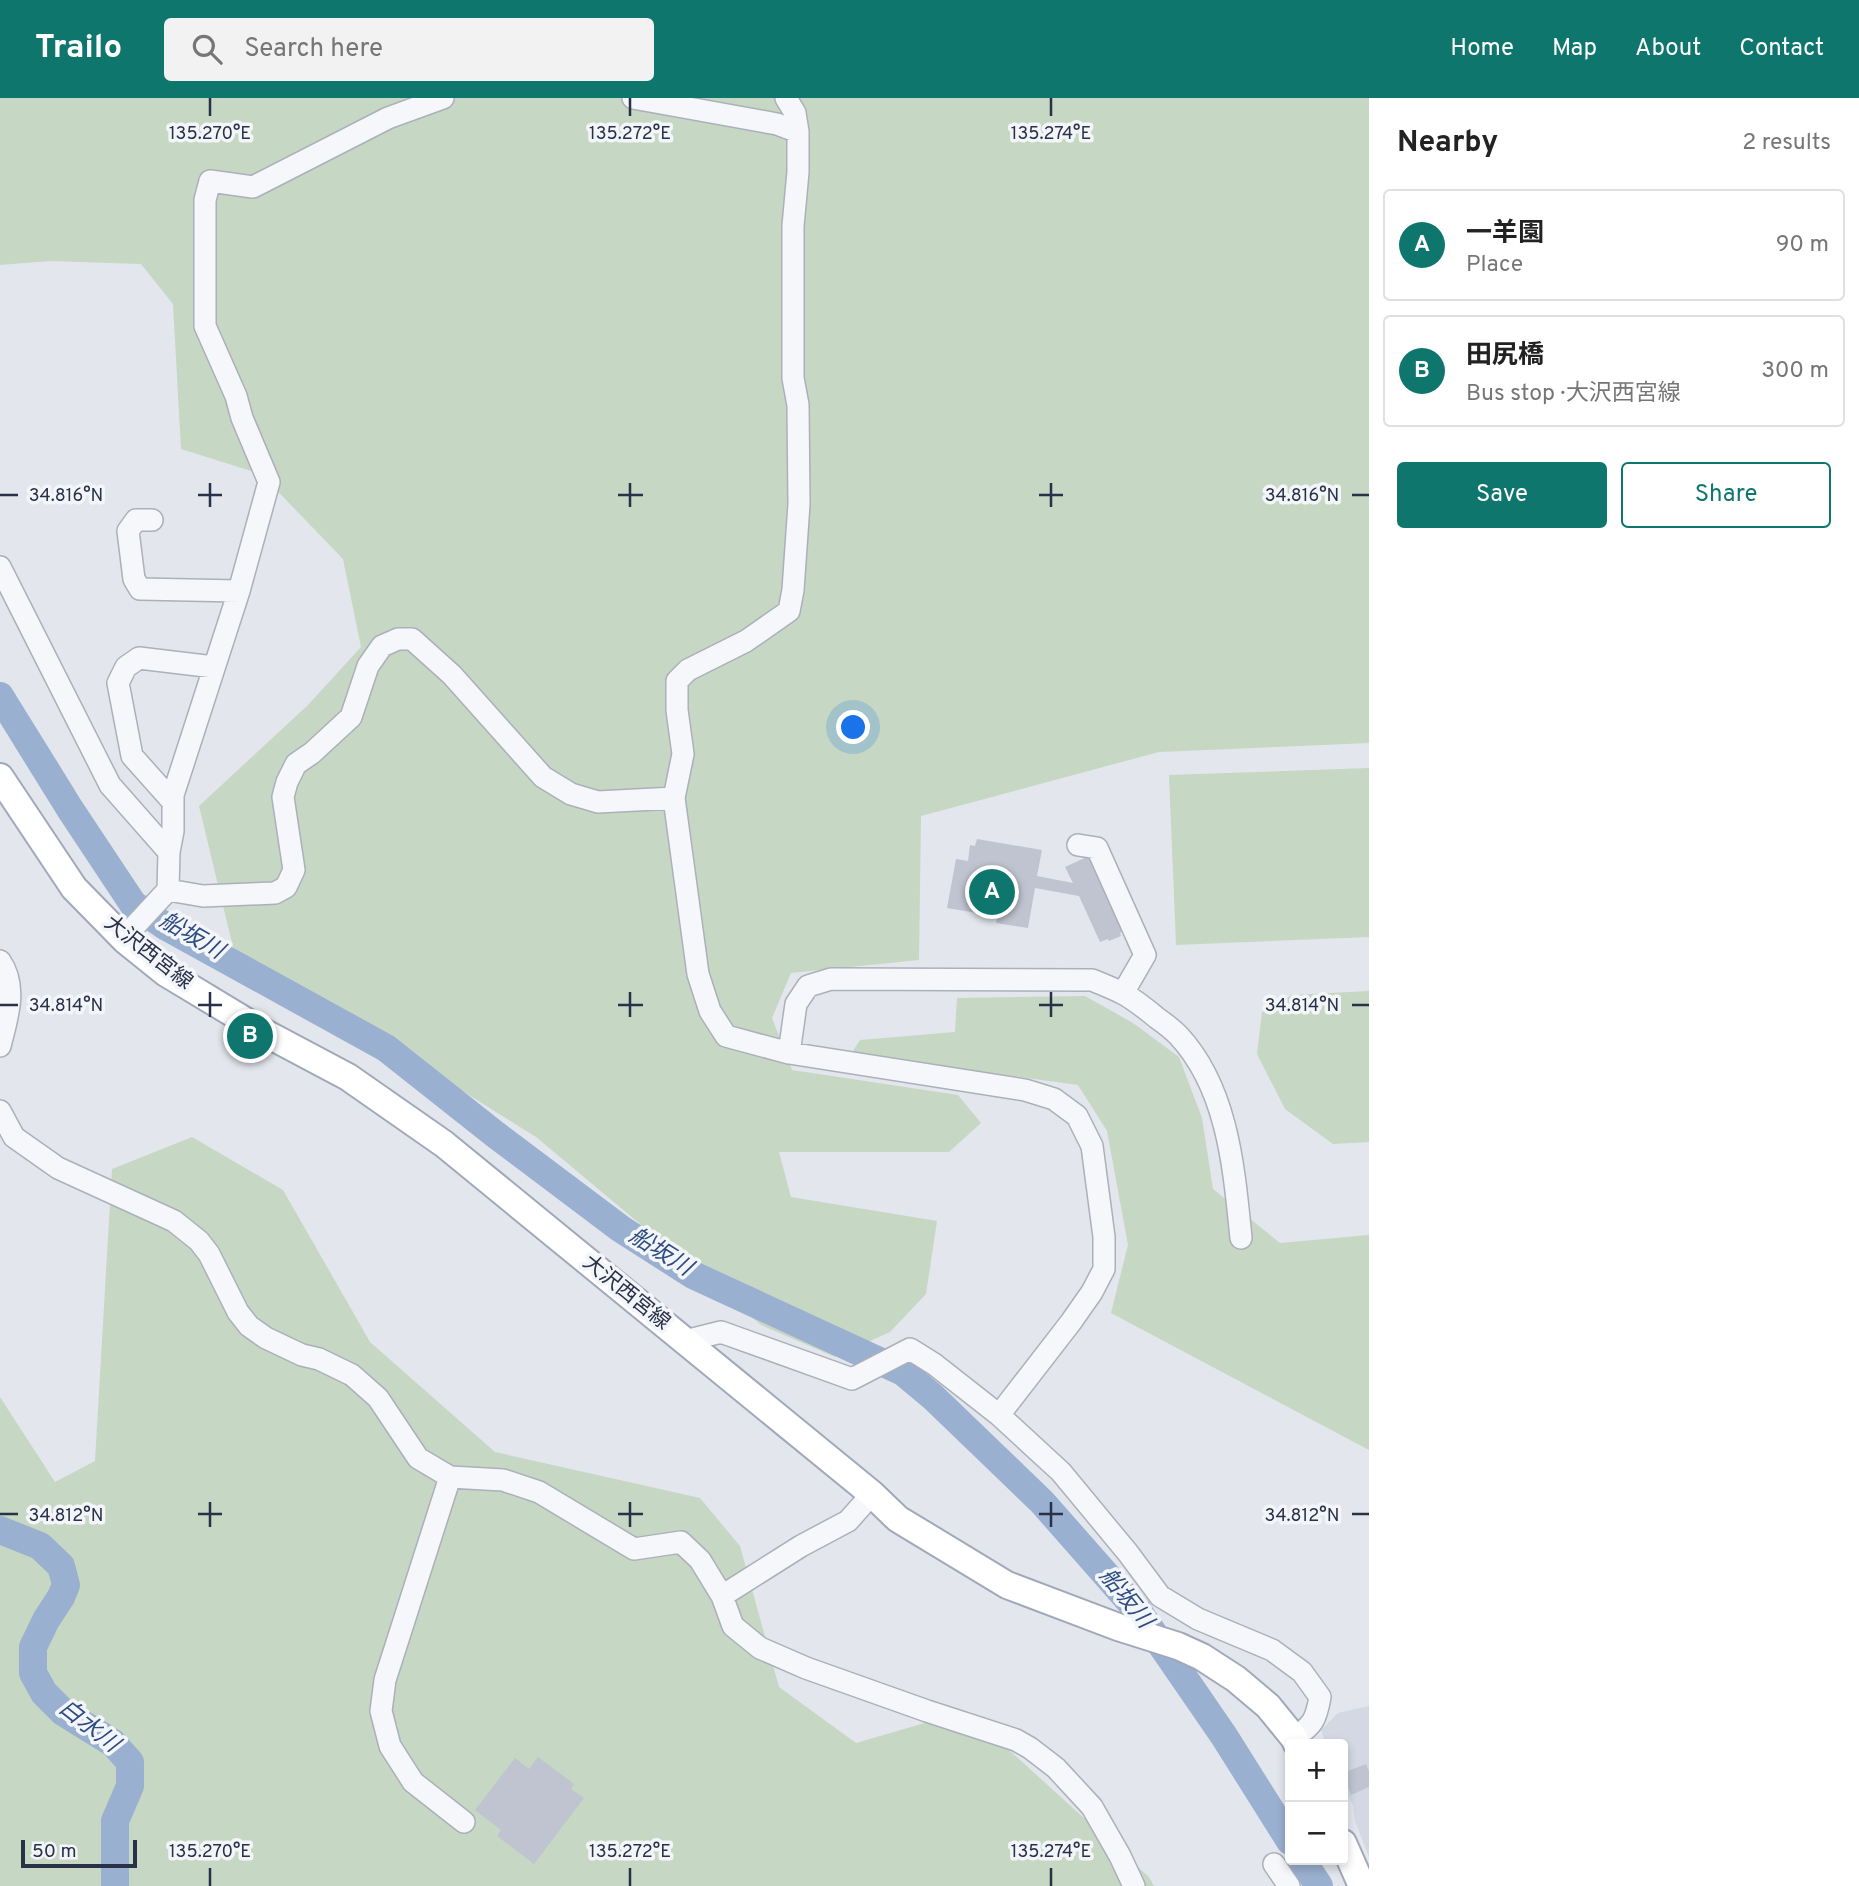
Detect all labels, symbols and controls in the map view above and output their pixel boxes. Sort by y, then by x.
search box [164,18,654,81]
text: Trailo [35,28,122,70]
icon: search [188,30,226,68]
text: Search here [244,33,383,66]
text: Home [1450,34,1514,64]
text: Map [1552,34,1597,64]
text: About [1635,34,1701,64]
text: Contact [1739,34,1824,64]
text: 135.270°E [169,123,251,146]
text: 135.272°E [589,123,671,146]
text: 135.274°E [1011,123,1091,146]
text: Nearby [1397,125,1498,162]
text: 2 results [1742,129,1831,158]
text: 一羊園 [1466,218,1544,251]
text: A [1414,231,1430,260]
text: 90 m [1776,231,1829,260]
text: Place [1466,251,1523,280]
text: 田尻橋 [1466,340,1544,373]
text: B [1414,357,1430,386]
text: 300 m [1761,357,1829,386]
text: Bus stop · 大沢西宮線 [1466,380,1681,409]
button: Save [1397,462,1607,528]
button: Share [1621,462,1831,528]
text: 34.816°N [29,485,103,508]
text: 34.816°N [1265,485,1339,508]
your location [836,710,870,744]
pin: A [969,866,1015,918]
water label: 船坂川 [154,907,231,968]
street label: 大沢西宮線 [98,910,198,996]
text: 34.814°N [29,995,103,1018]
text: 34.814°N [1265,995,1339,1018]
pin: B [227,1010,273,1062]
water label: 船坂川 [623,1222,699,1285]
street label: 大沢西宮線 [577,1249,675,1337]
text: 34.812°N [29,1505,103,1528]
text: 34.812°N [1265,1505,1339,1528]
water label: 船坂川 [1092,1563,1160,1637]
water label: 白水川 [52,1694,126,1762]
map controls [1285,1739,1348,1865]
button: + [1285,1739,1348,1802]
button: − [1285,1802,1348,1865]
scale bar [21,1837,136,1869]
text: 50 m [32,1840,77,1864]
text: 135.270°E [169,1841,251,1864]
text: 135.272°E [589,1841,671,1864]
text: 135.274°E [1011,1841,1091,1864]

